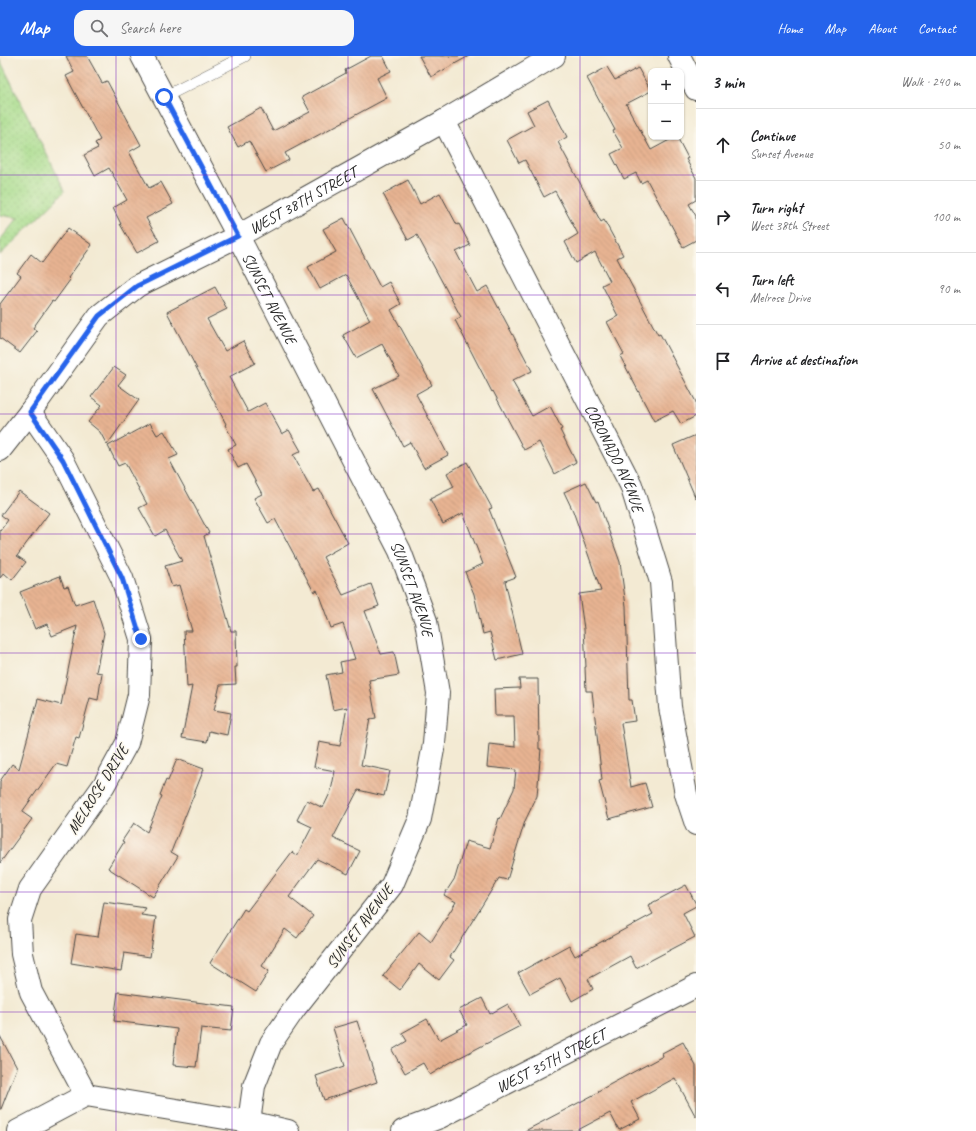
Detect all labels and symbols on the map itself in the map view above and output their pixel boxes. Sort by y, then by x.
route start [155,88,173,106]
street label: WEST 38TH STREET [246,160,365,239]
street label: SUNSET AVENUE [237,250,302,350]
street label: CORONADO AVENUE [580,401,648,517]
street label: SUNSET AVENUE [385,538,438,640]
route end [132,630,150,648]
street label: MELROSE DRIVE [62,739,134,838]
street label: SUNSET AVENUE [322,879,399,973]
street label: WEST 35TH STREET [493,1023,614,1098]

